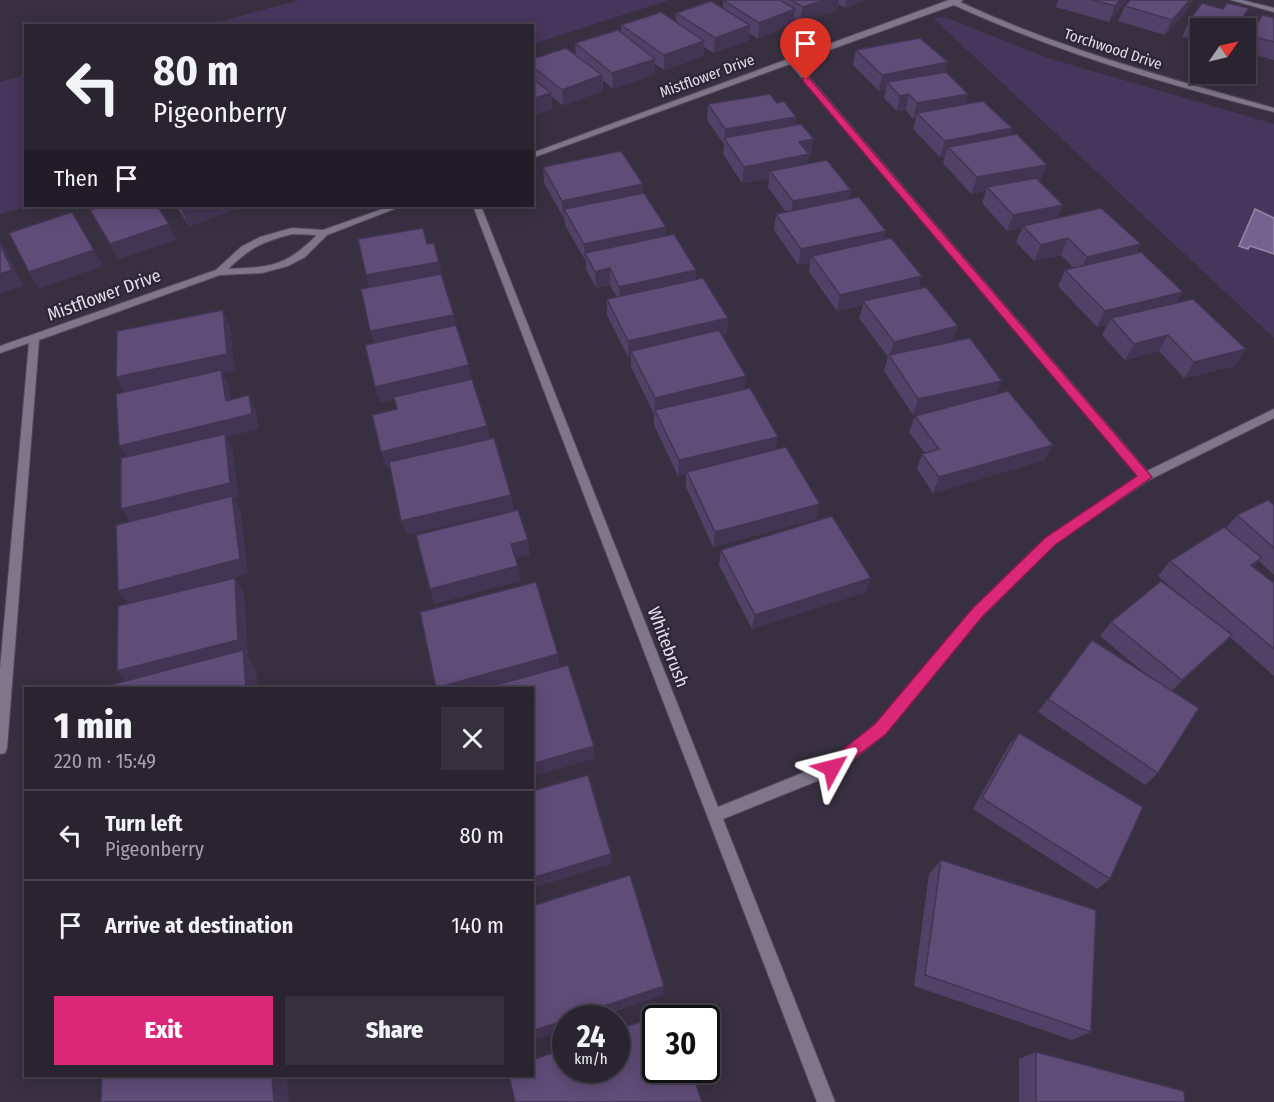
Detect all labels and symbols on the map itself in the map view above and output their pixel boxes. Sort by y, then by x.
pin [780,18,831,80]
north arrow [1190,18,1256,84]
street label: Torchwood Drive [1062,25,1164,73]
street label: Mistflower Drive [657,51,757,101]
street label: Mistflower Drive [44,264,164,326]
street label: Whitebrush [643,604,693,690]
position arrow [800,736,864,800]
speed limit sign: 30 [642,1005,720,1083]

